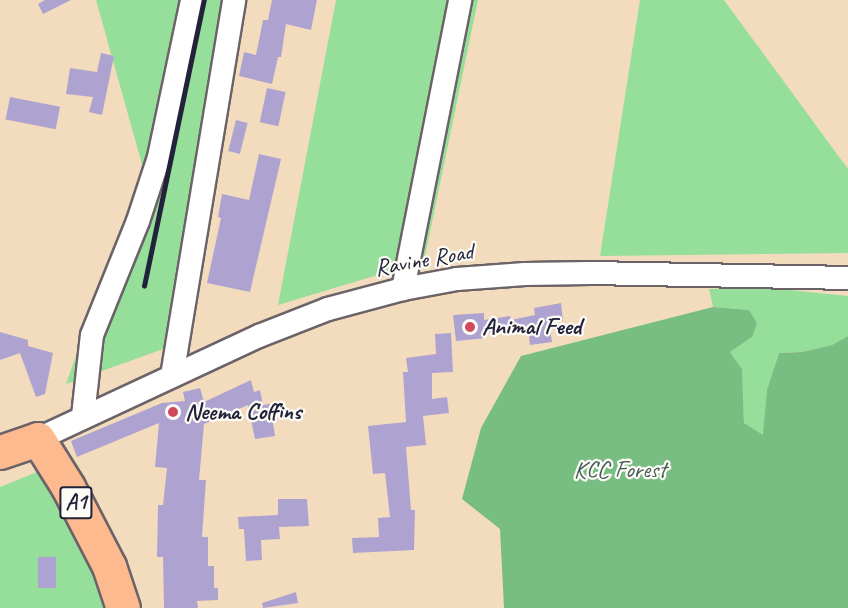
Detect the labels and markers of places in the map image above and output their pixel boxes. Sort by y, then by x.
place label: Animal Feed [482,313,581,341]
marker: Animal Feed [463,320,477,334]
place label: Neema Coffins [185,398,301,426]
marker: Neema Coffins [166,405,180,419]

